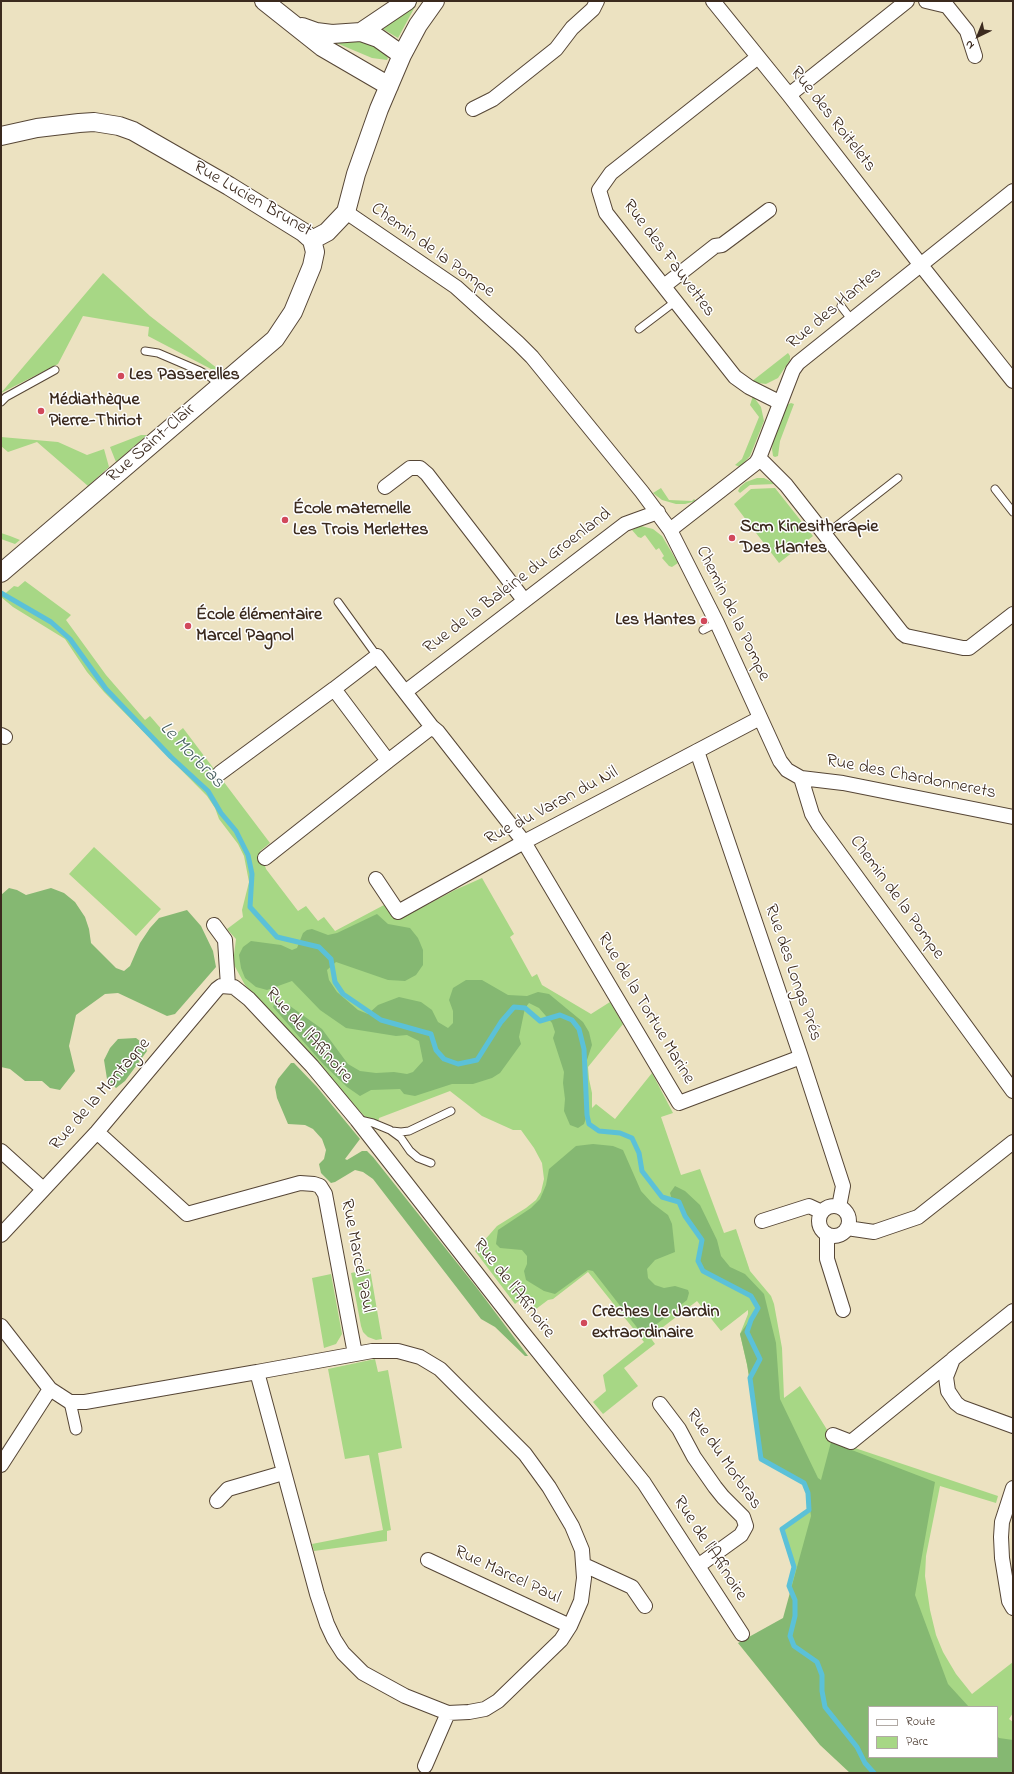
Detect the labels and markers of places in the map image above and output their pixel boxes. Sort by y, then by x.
place label: Les Passerelles [129,365,240,387]
marker: Les Passerelles [116,371,126,381]
place label: Médiathèque Pierre-Thiriot [49,390,142,432]
marker: Médiathèque Pierre-Thiriot [36,406,46,416]
place label: École maternelle Les Trois Merlettes [293,499,429,542]
marker: École maternelle Les Trois Merlettes [280,515,290,525]
place label: Scm Kinesitherapie Des Hantes [740,517,878,560]
marker: Scm Kinesitherapie Des Hantes [727,533,737,543]
place label: École élémentaire Marcel Pagnol [196,605,322,648]
place label: Les Hantes [615,610,696,632]
marker: Les Hantes [699,616,709,626]
marker: École élémentaire Marcel Pagnol [183,621,193,631]
place label: Crèches Le Jardin extraordinaire [592,1302,719,1344]
marker: Crèches Le Jardin extraordinaire [579,1318,589,1328]

